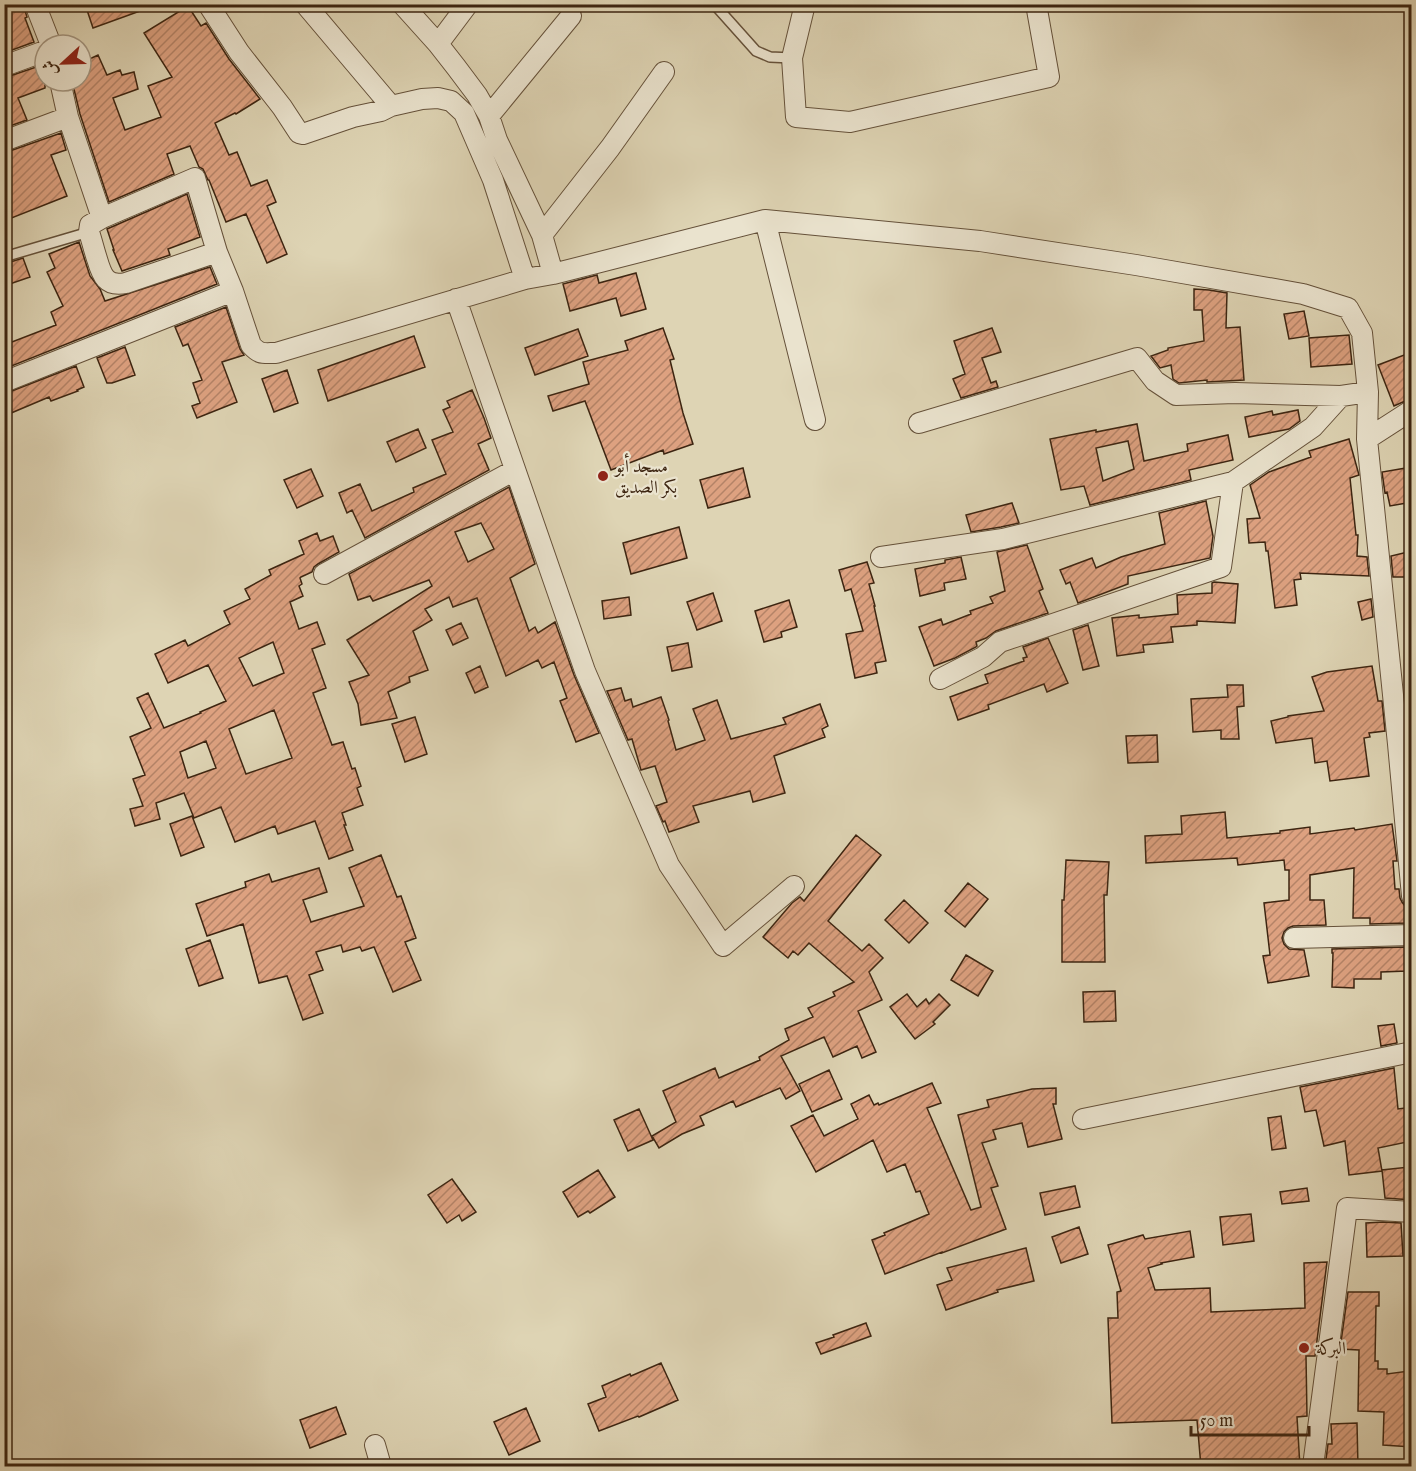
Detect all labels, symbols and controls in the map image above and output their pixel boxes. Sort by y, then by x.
north arrow [33,33,93,93]
text: ش [39,57,63,79]
place label: مسجد أبو بكر الصديق [613,453,677,500]
marker: مسجد أبو بكر الصديق [596,469,610,483]
place label: البركة [1315,1337,1346,1361]
marker: البركة [1297,1341,1311,1355]
scale bar [1191,1399,1310,1437]
text: 50 m [1200,1410,1233,1433]

